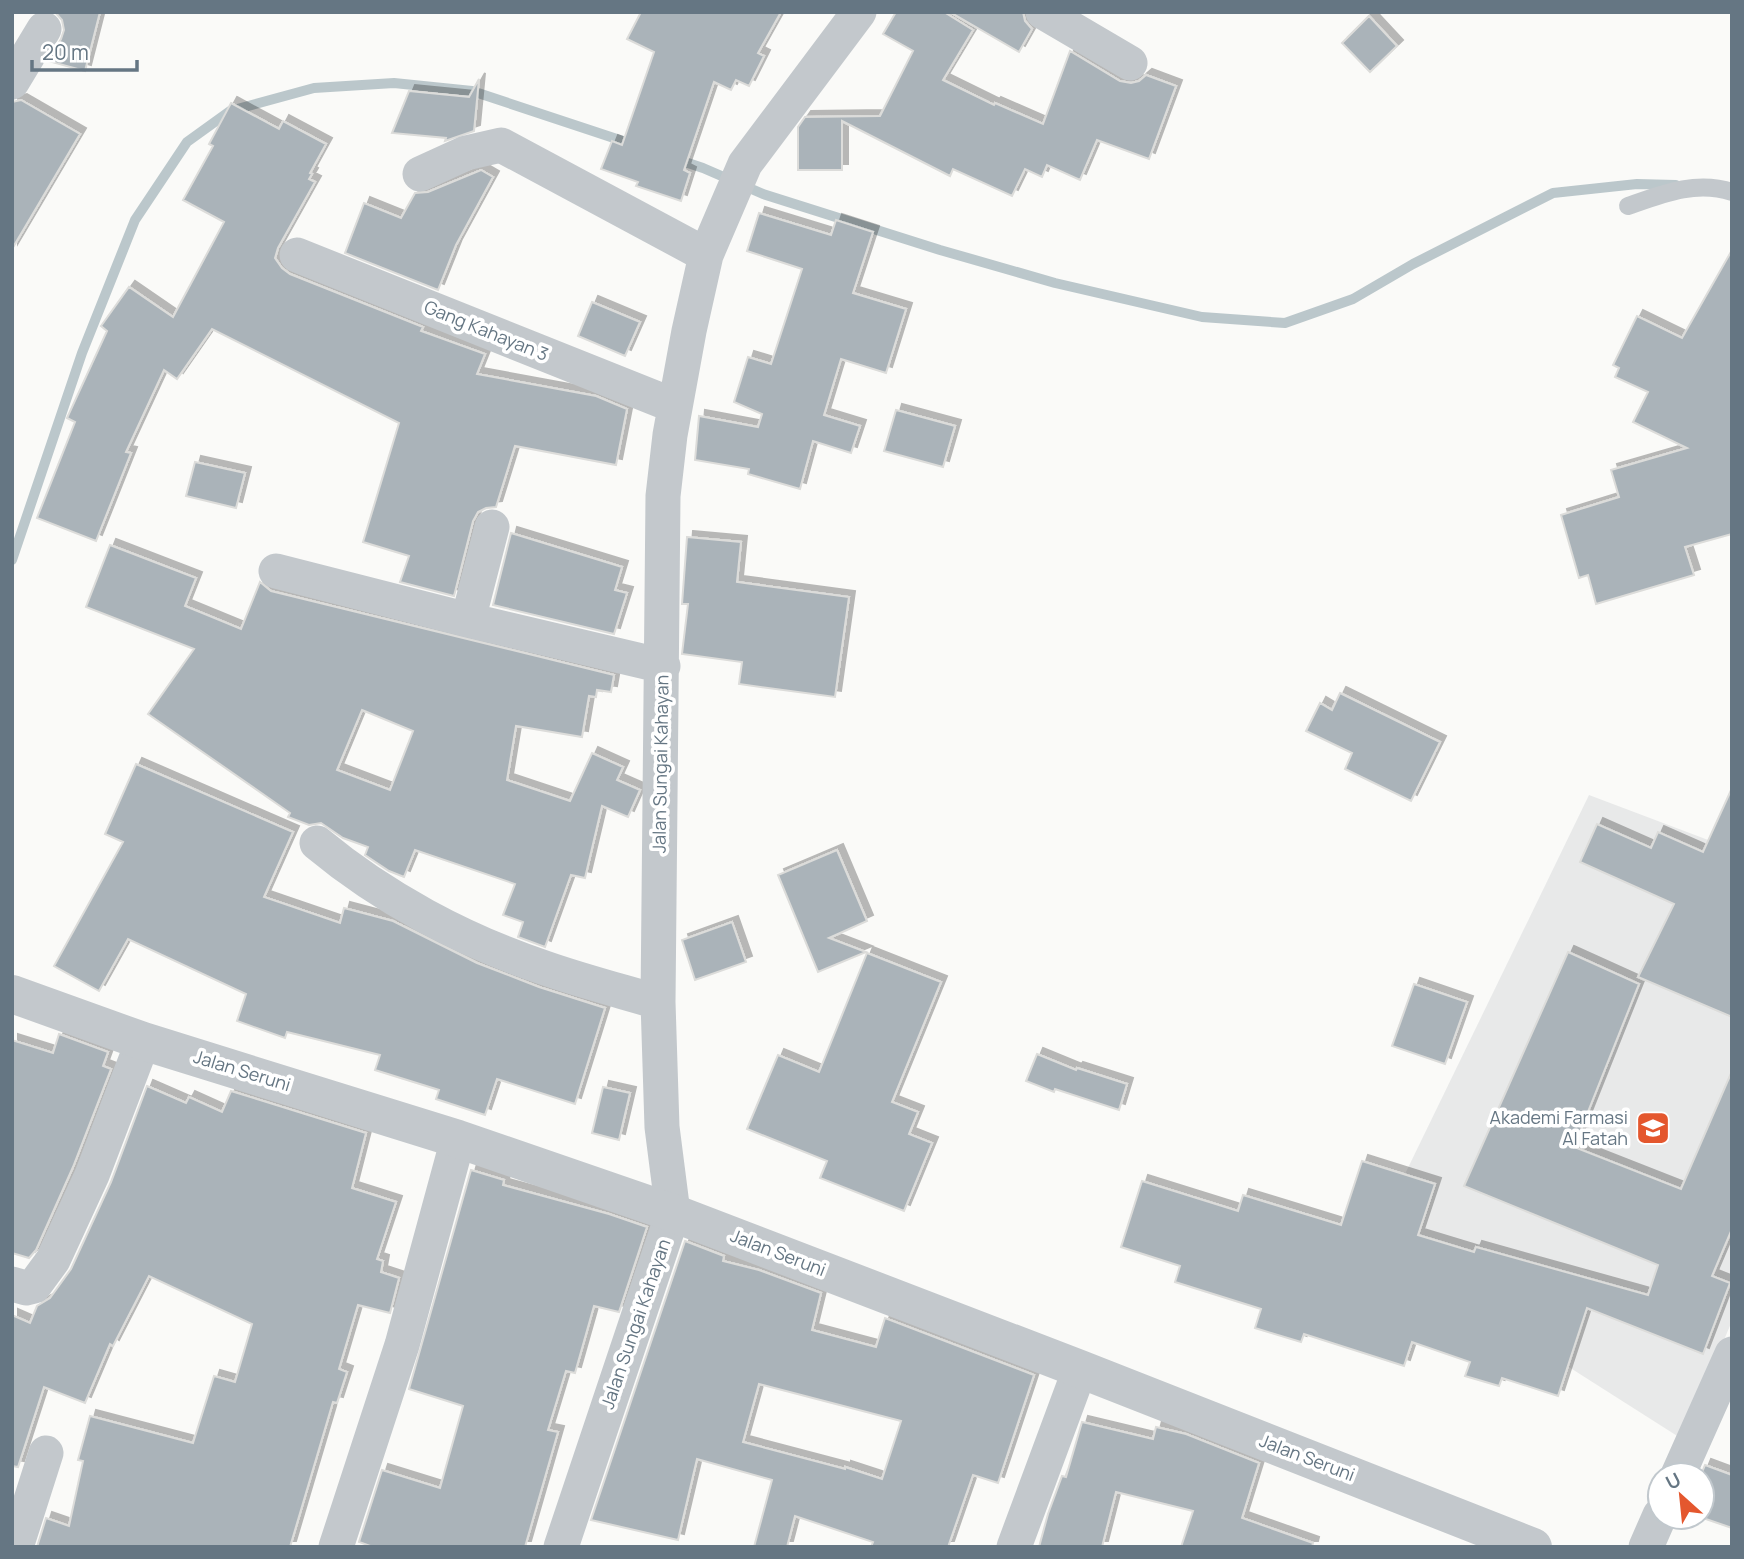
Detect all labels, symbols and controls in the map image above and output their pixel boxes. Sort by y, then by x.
scale bar [32,28,136,72]
text: 20 m [42,38,89,66]
street label: Gang Kahayan 3 [421,294,552,366]
street label: Jalan Sungai Kahayan [646,675,674,853]
street label: Jalan Seruni [191,1044,294,1096]
place label: Akademi Farmasi Al Fatah [1490,1105,1628,1150]
school or university icon: Akademi Farmasi Al Fatah [1634,1109,1672,1147]
street label: Jalan Seruni [727,1223,830,1281]
street label: Jalan Sungai Kahayan [595,1235,675,1412]
street label: Jalan Seruni [1256,1428,1359,1486]
north arrow [1646,1461,1716,1531]
text: U [1661,1466,1685,1496]

